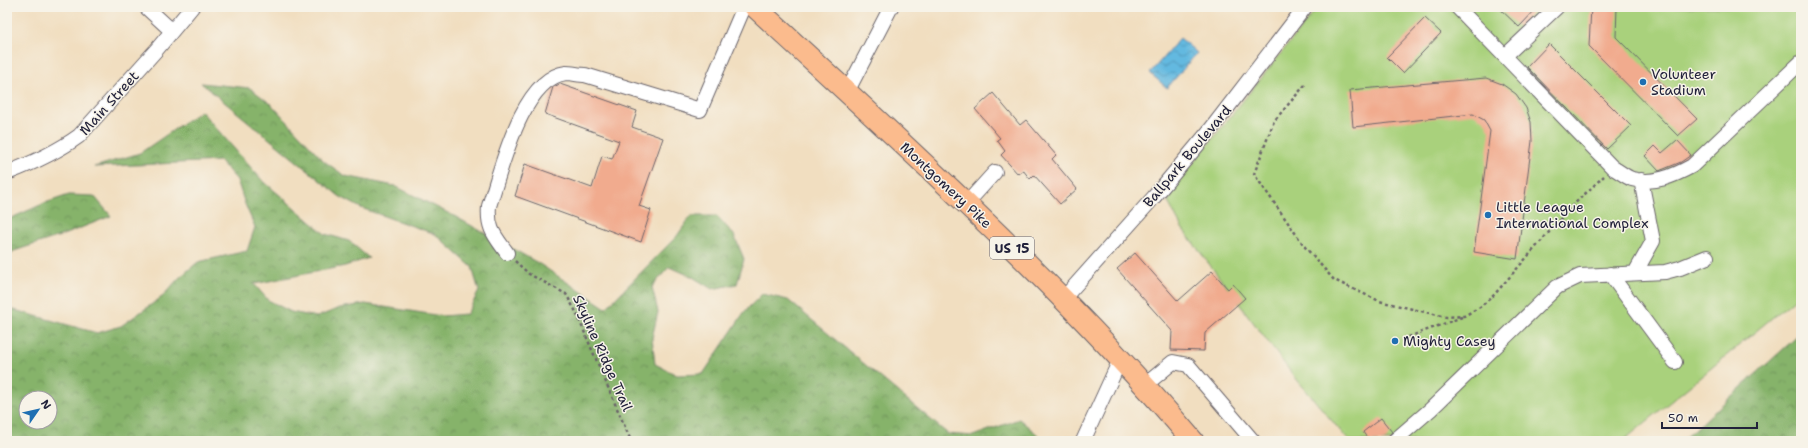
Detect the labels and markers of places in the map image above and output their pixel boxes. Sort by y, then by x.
place label: Volunteer Stadium [1651,65,1716,99]
marker: Volunteer Stadium [1638,77,1648,87]
place label: Little League International Complex [1496,198,1649,232]
marker: Little League International Complex [1483,210,1493,220]
place label: Mighty Casey [1403,332,1496,350]
marker: Mighty Casey [1390,336,1400,346]

